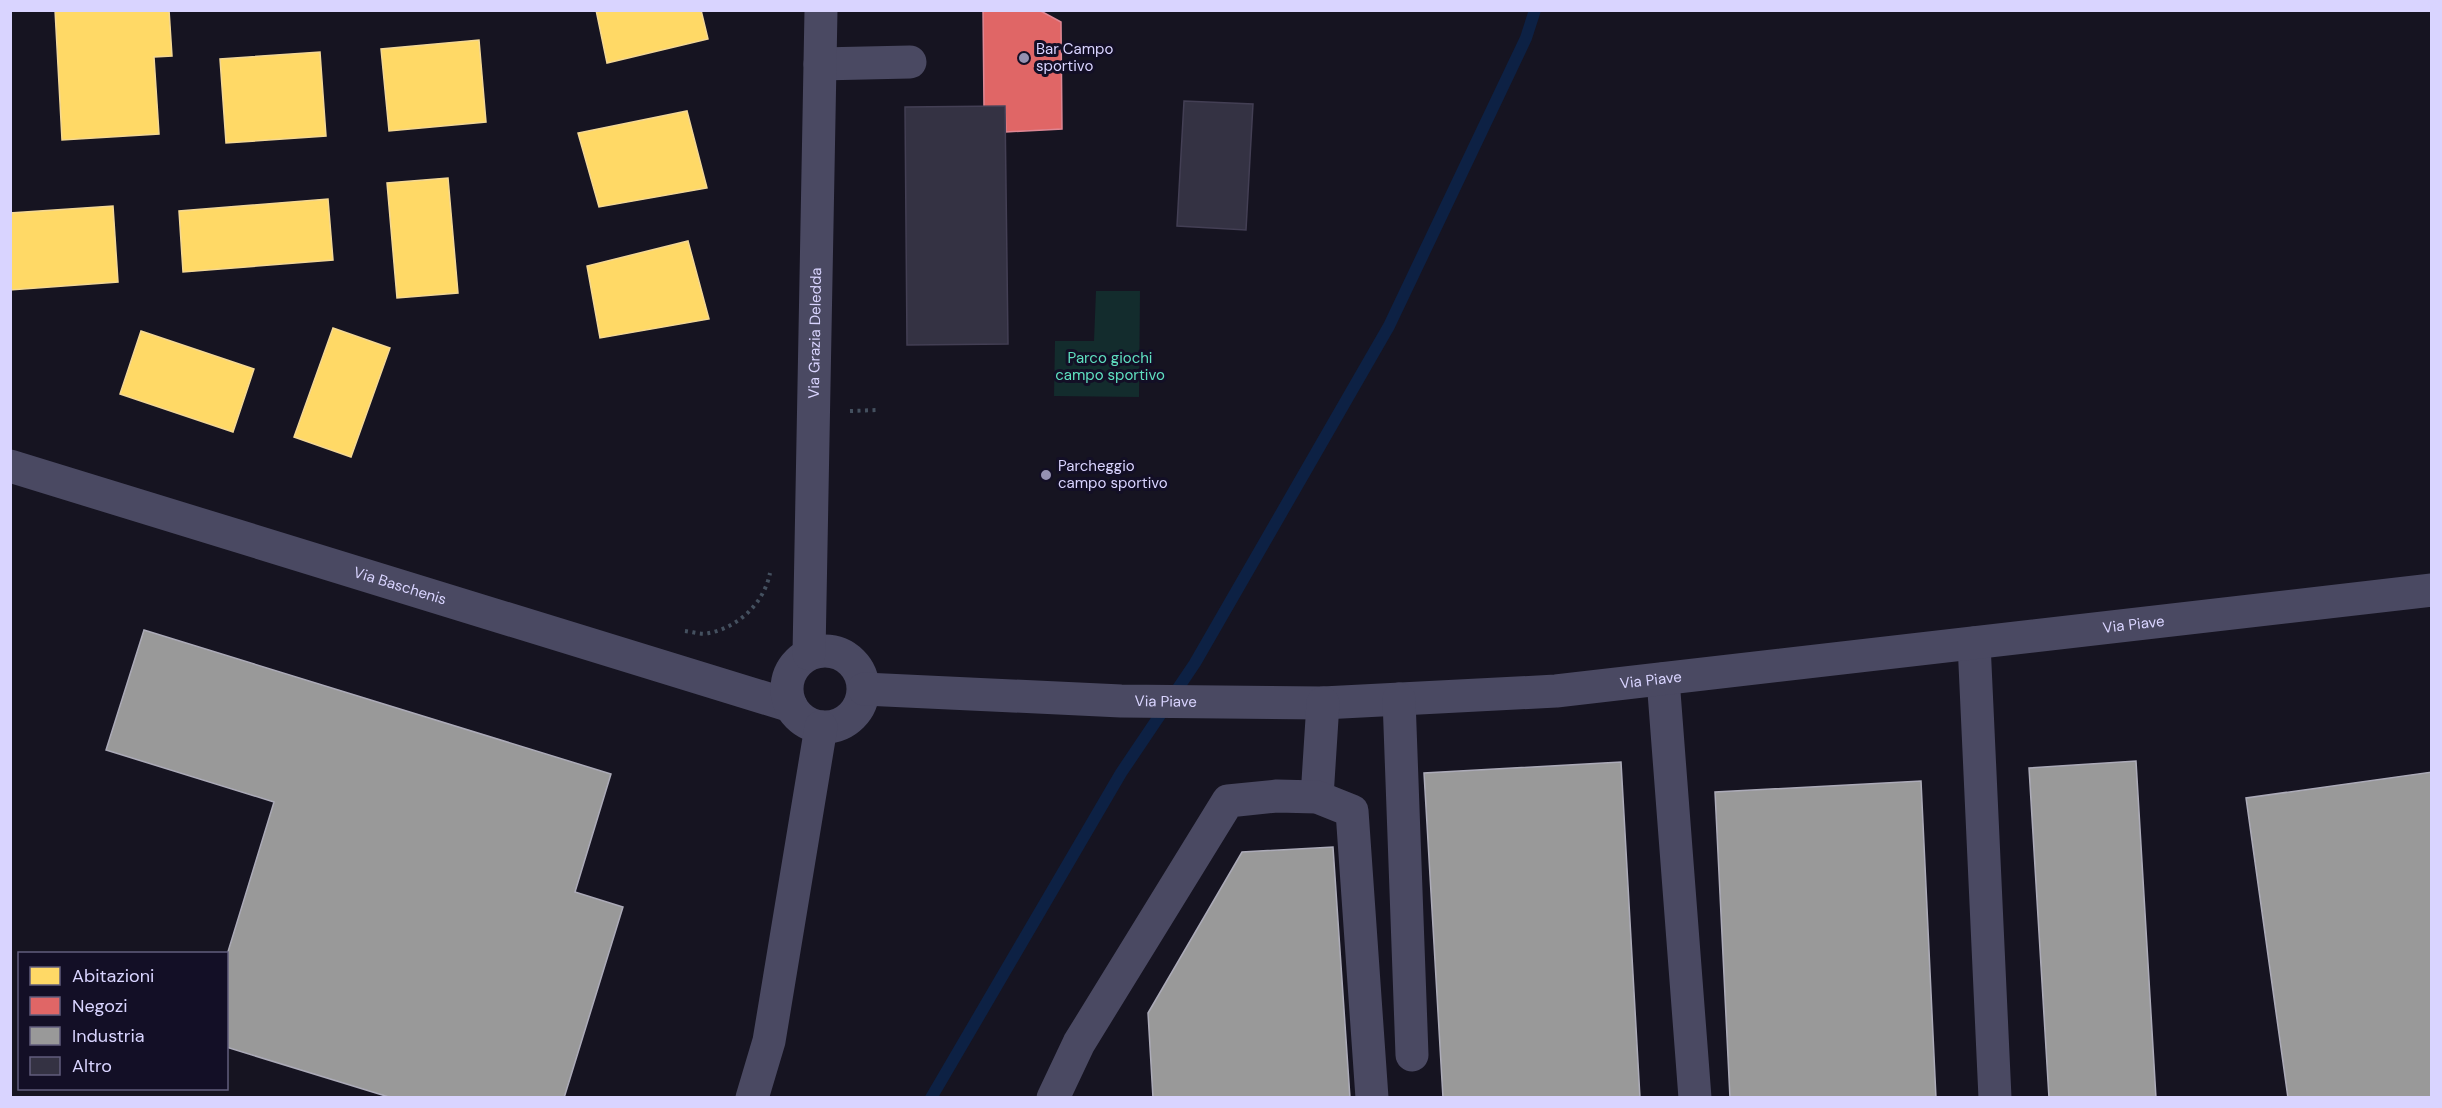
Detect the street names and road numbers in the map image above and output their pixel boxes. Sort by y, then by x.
street label: Via Grazia Deledda [804,267,826,399]
street label: Via Baschenis [351,562,449,610]
street label: Via Piave [2102,611,2166,638]
street label: Via Piave [1619,667,1683,694]
street label: Via Piave [1135,691,1197,712]

